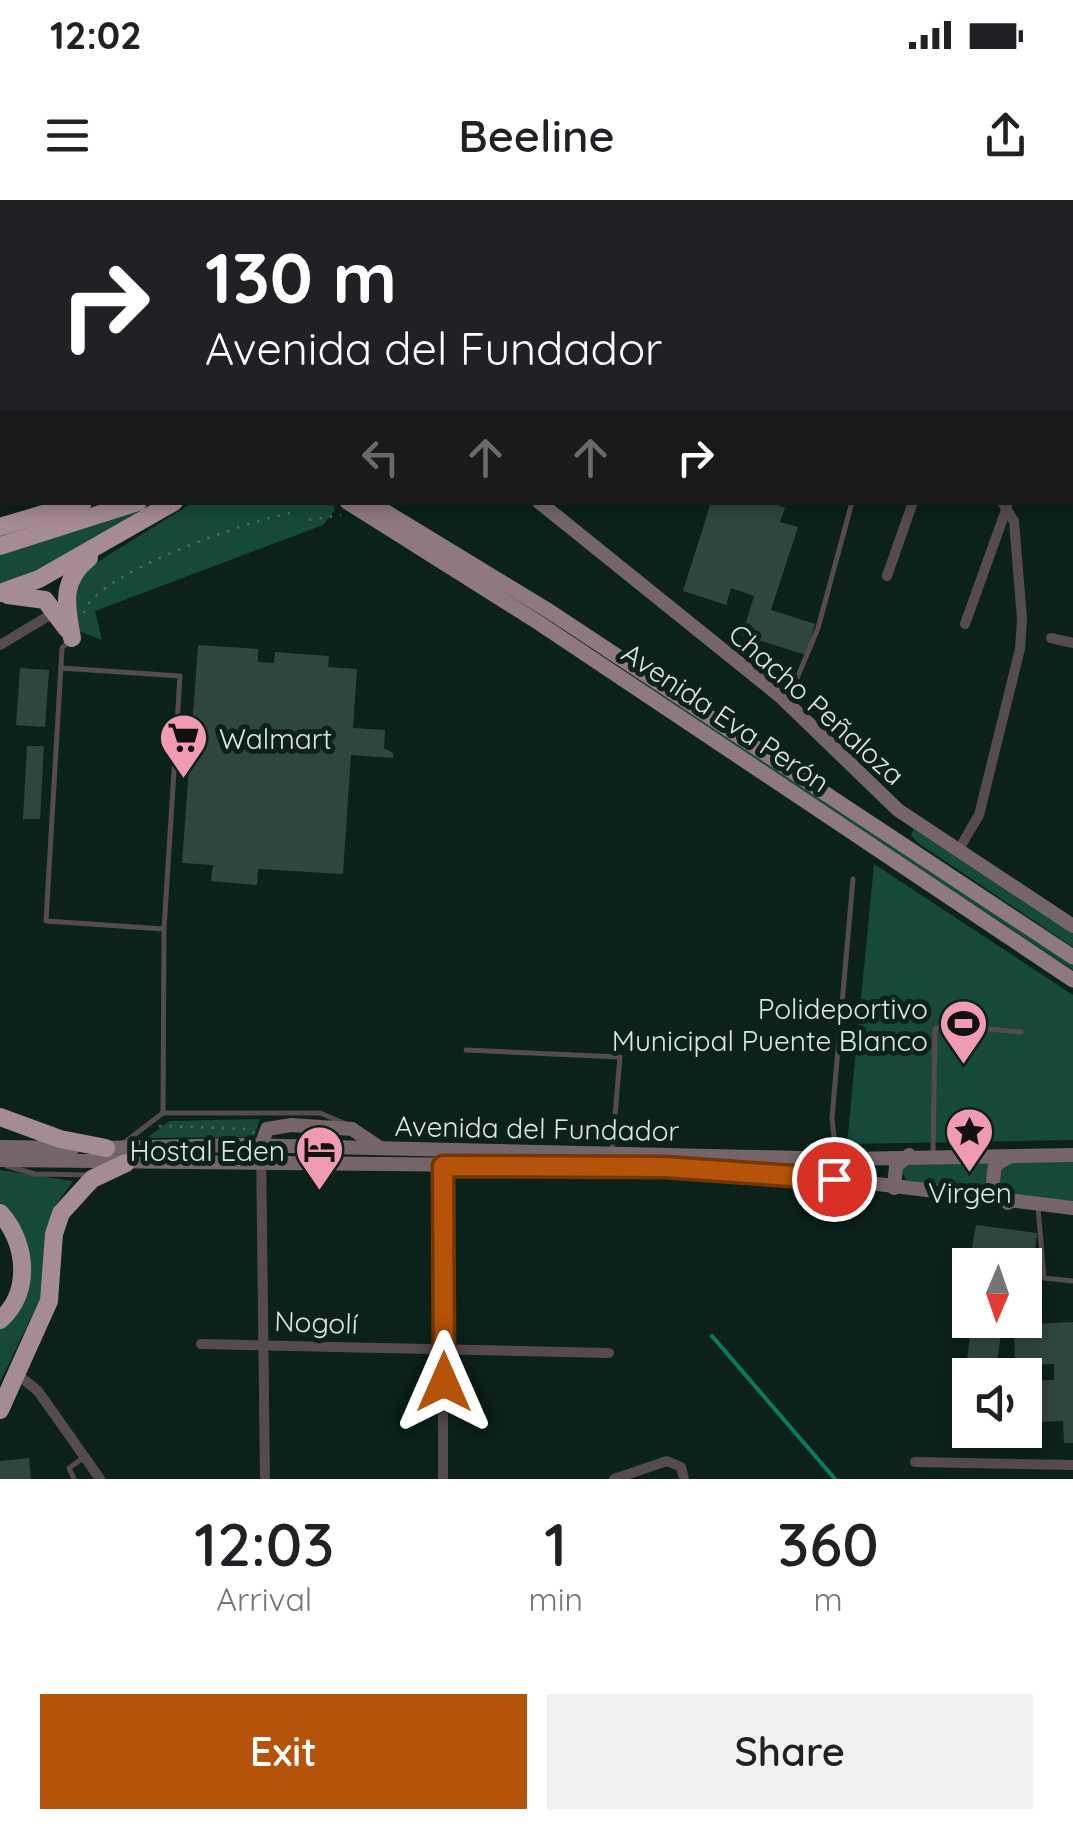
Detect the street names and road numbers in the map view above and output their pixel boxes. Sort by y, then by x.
street label: Chacho Peñaloza [722,616,912,792]
street label: Avenida Eva Perón [616,635,836,799]
street label: Avenida del Fundador [394,1108,680,1148]
street label: Nogolí [274,1303,358,1341]

